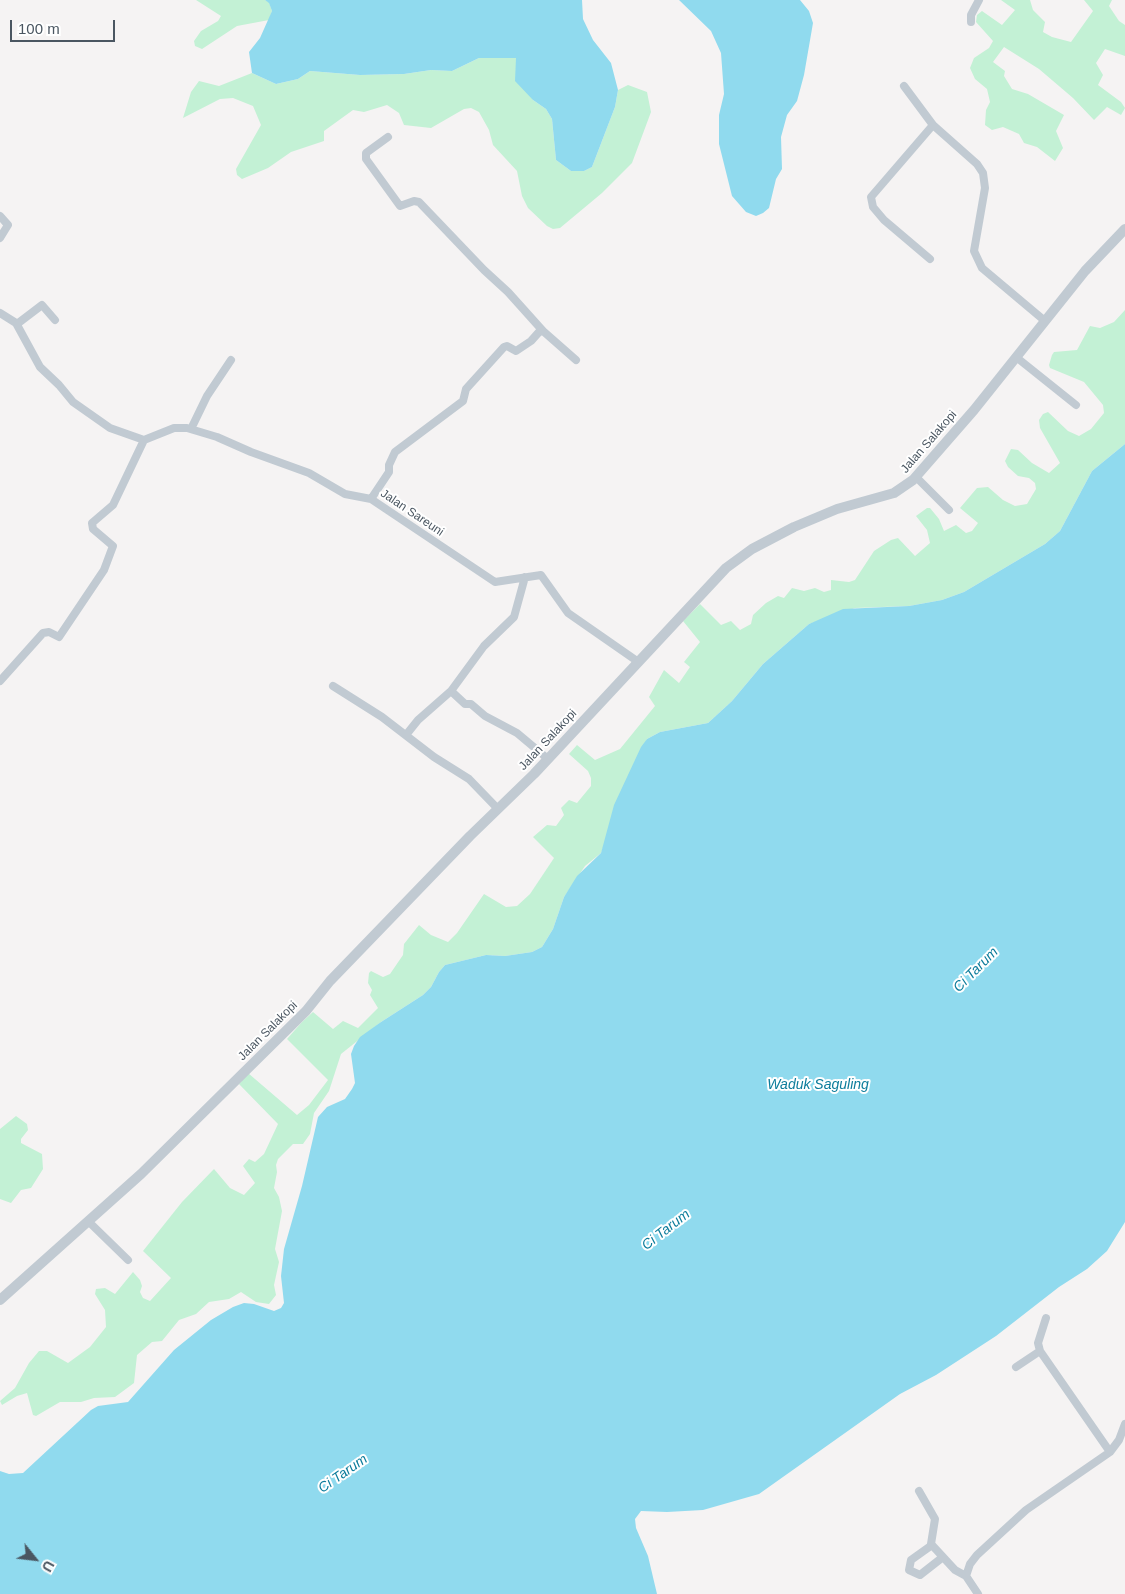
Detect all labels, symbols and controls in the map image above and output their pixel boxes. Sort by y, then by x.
scale bar [12,10,118,42]
text: 100 m [18,20,60,37]
street label: Jalan Salakopi [898,408,960,476]
street label: Jalan Sareuni [378,487,446,539]
street label: Jalan Salakopi [516,707,580,773]
water label: Ci Tarum [950,944,1002,996]
street label: Jalan Salakopi [235,998,301,1064]
water label: Waduk Saguling [767,1077,869,1093]
water label: Ci Tarum [639,1206,693,1254]
water label: Ci Tarum [315,1451,371,1497]
north arrow [10,1534,60,1584]
text: U [39,1558,58,1575]

